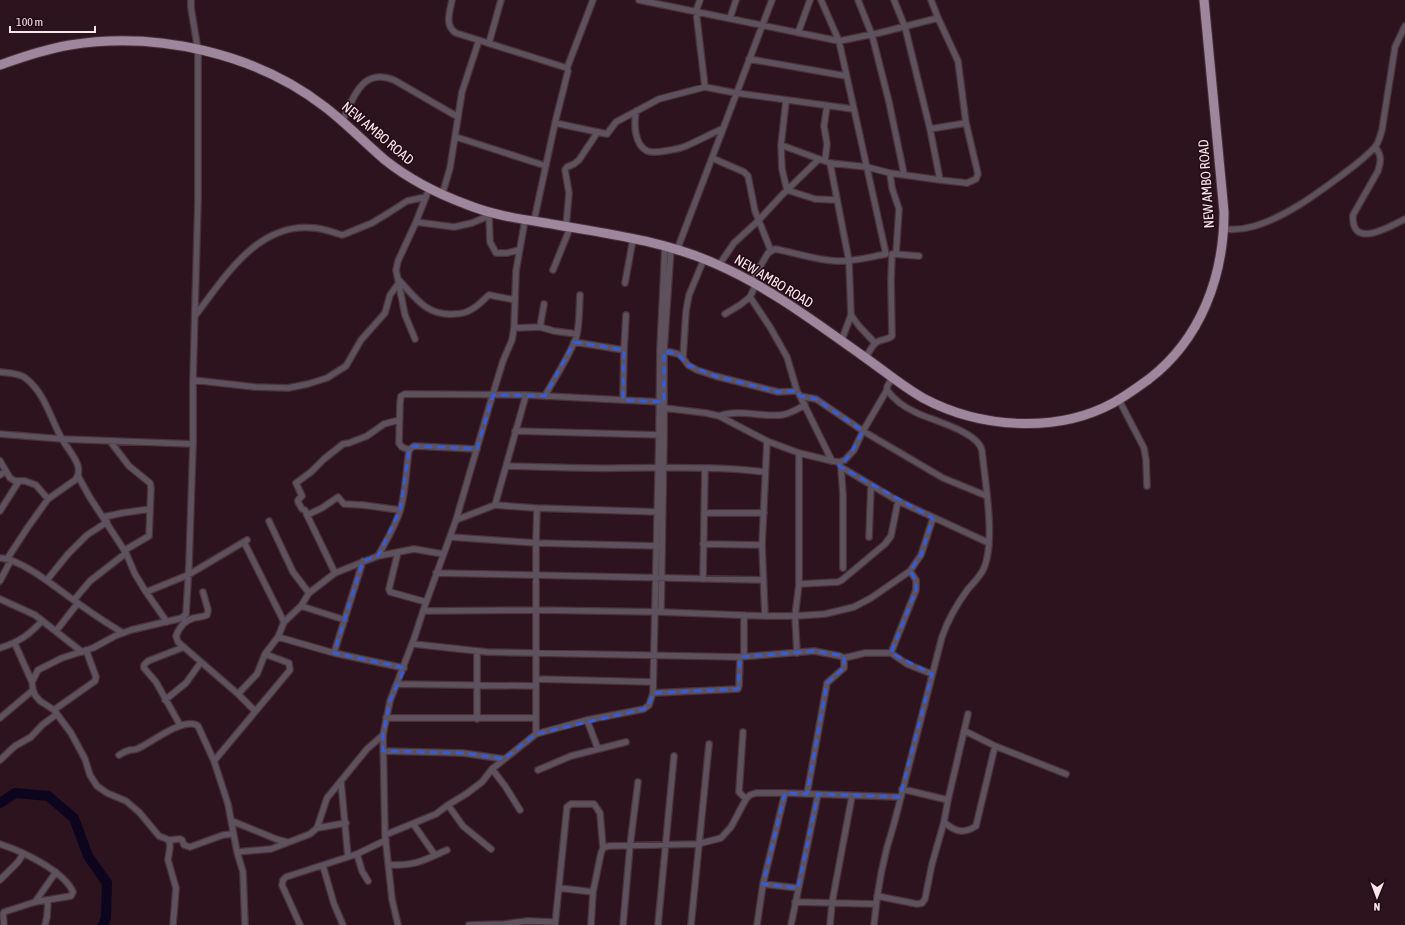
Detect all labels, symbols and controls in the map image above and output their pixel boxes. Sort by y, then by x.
scale bar [10,8,95,34]
text: 100 m [16,15,43,29]
street label: NEW AMBO ROAD [339,98,417,168]
street label: NEW AMBO ROAD [1195,139,1217,229]
street label: NEW AMBO ROAD [732,251,816,311]
north arrow [1357,877,1397,917]
text: N [1373,901,1380,913]

